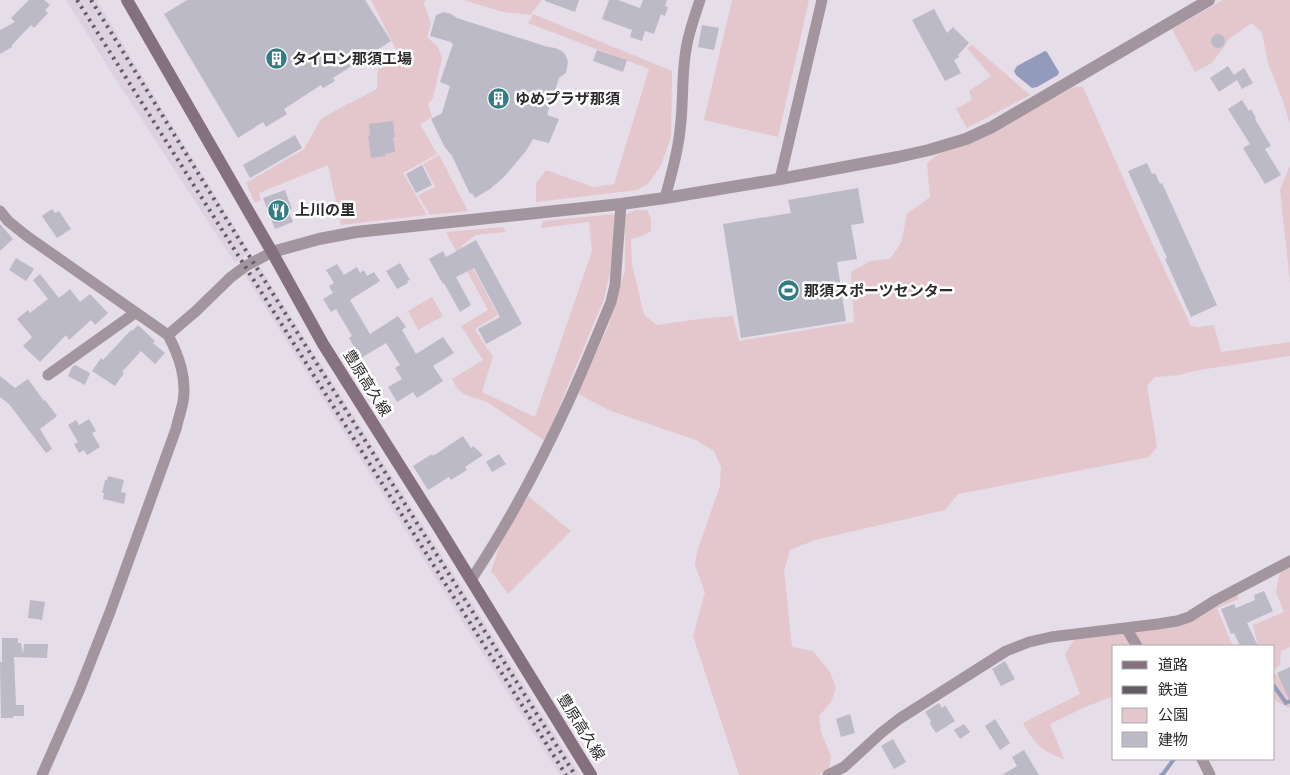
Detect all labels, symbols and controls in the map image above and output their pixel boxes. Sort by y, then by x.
building icon: タイロン那須工場 [264,47,288,71]
place label: タイロン那須工場 [292,50,412,68]
building icon: ゆめプラザ那須 [487,87,511,111]
place label: ゆめプラザ那須 [515,90,620,108]
restaurant icon: 上川の里 [267,198,291,222]
place label: 上川の里 [295,201,355,219]
sports icon: 那須スポーツセンター [776,279,800,303]
place label: 那須スポーツセンター [804,282,954,300]
street label: 豊原高久線 [339,346,395,420]
legend [1112,645,1275,760]
text: 道路 [1158,656,1188,674]
text: 鉄道 [1158,681,1188,699]
street label: 豊原高久線 [553,690,609,764]
text: 公園 [1158,706,1188,724]
text: 建物 [1158,731,1188,749]

